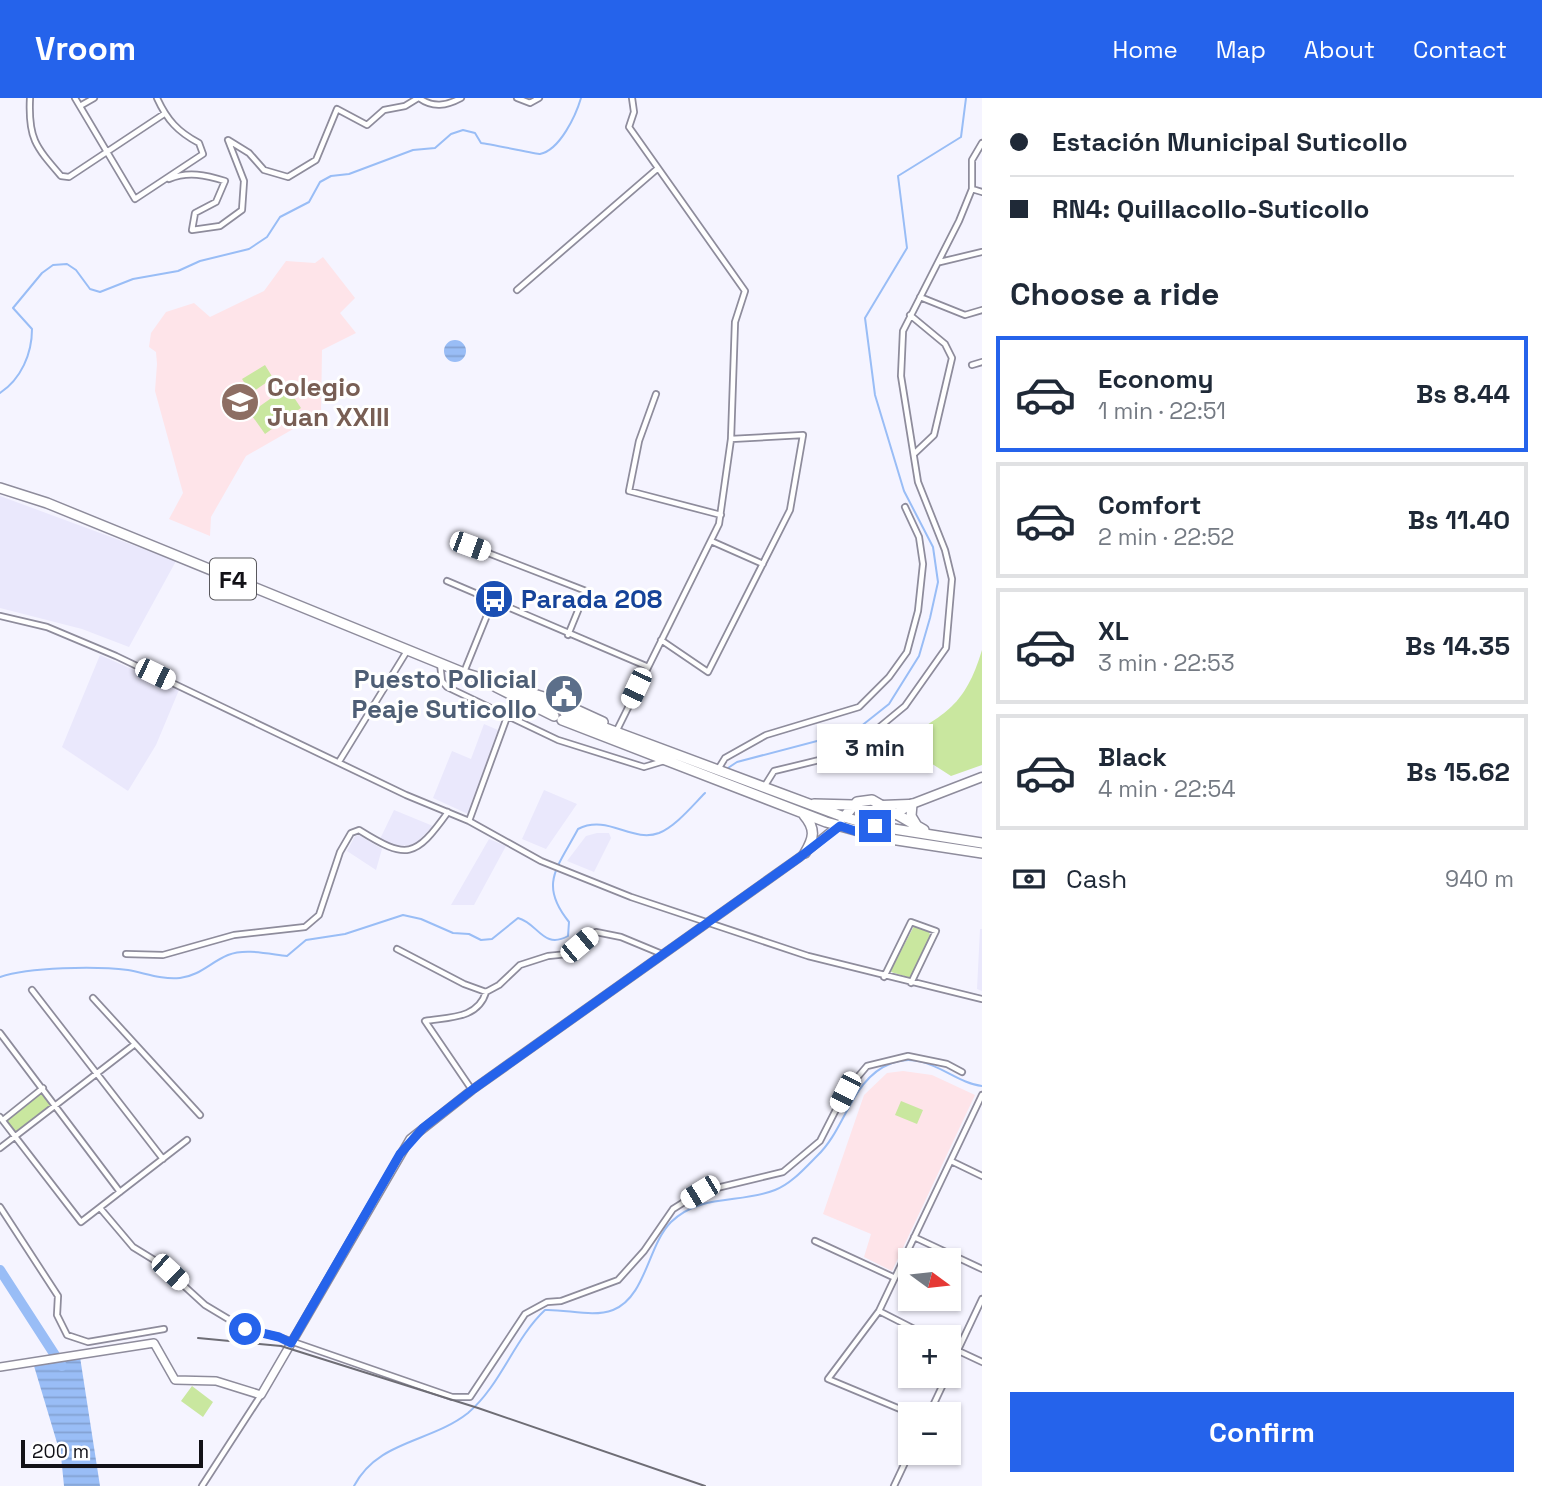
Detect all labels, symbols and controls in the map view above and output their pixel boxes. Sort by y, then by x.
text: Vroom [35,28,136,70]
text: Home [1112,34,1178,65]
text: Map [1216,34,1266,65]
text: About [1304,34,1375,65]
text: Contact [1413,34,1507,65]
text: Estación Municipal Suticollo [1052,125,1408,159]
text: RN4: Quillacollo-Suticollo [1052,192,1369,226]
text: Choose a ride [1010,274,1220,314]
text: Economy [1098,362,1214,396]
icon: car [1014,363,1077,426]
place label: Colegio Juan XXIII [267,370,390,434]
text: Bs 8.44 [1416,377,1510,411]
school or university icon: Colegio Juan XXIII [219,381,261,423]
text: 1 min · 22:51 [1098,396,1226,426]
text: Comfort [1098,488,1201,522]
icon: car [1014,489,1077,552]
text: Bs 11.40 [1408,503,1510,537]
text: 2 min · 22:52 [1098,522,1234,552]
car [447,529,494,563]
road number: F4 [210,558,256,600]
bus stop icon: Parada 208 [473,578,515,620]
place label: Parada 208 [521,582,662,616]
text: XL [1098,614,1129,648]
icon: car [1014,615,1077,678]
text: Bs 14.35 [1405,629,1510,663]
text: 3 min · 22:53 [1098,648,1235,678]
car [132,655,179,693]
place label: Puesto Policial Peaje Suticollo [352,662,537,726]
car [618,665,655,711]
public building icon: Puesto Policial Peaje Suticollo [543,673,585,715]
callout: 3 min [817,724,933,774]
text: 3 min [845,733,905,763]
text: Black [1098,740,1167,774]
icon: car [1014,741,1077,804]
text: Bs 15.62 [1406,755,1510,789]
text: 4 min · 22:54 [1098,774,1236,804]
route end [859,810,891,842]
icon: cash [1010,860,1048,898]
text: Cash [1066,862,1127,896]
text: 940 m [1445,864,1514,894]
car [557,923,602,967]
car [827,1069,864,1115]
car [677,1172,724,1212]
north arrow [898,1248,961,1311]
map controls [898,1248,961,1465]
car [148,1250,193,1294]
route start [229,1313,261,1345]
button: + [898,1325,961,1388]
button: Confirm [1010,1392,1514,1472]
button: − [898,1402,961,1465]
scale bar [21,1437,203,1469]
text: 200 m [32,1439,89,1464]

